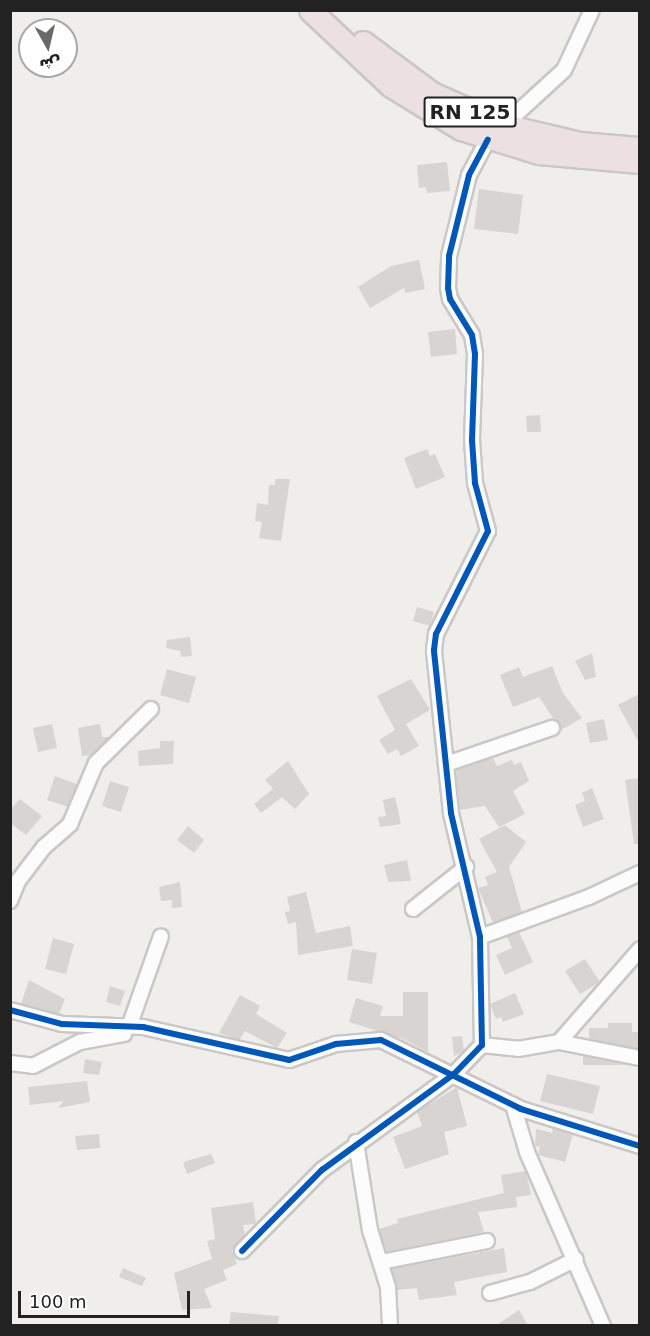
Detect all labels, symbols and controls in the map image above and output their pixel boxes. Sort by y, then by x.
north arrow [18,18,78,78]
text: ش [38,53,63,75]
road number: RN 125 [424,95,516,129]
scale bar [21,1279,194,1317]
text: 100 m [29,1291,87,1312]

